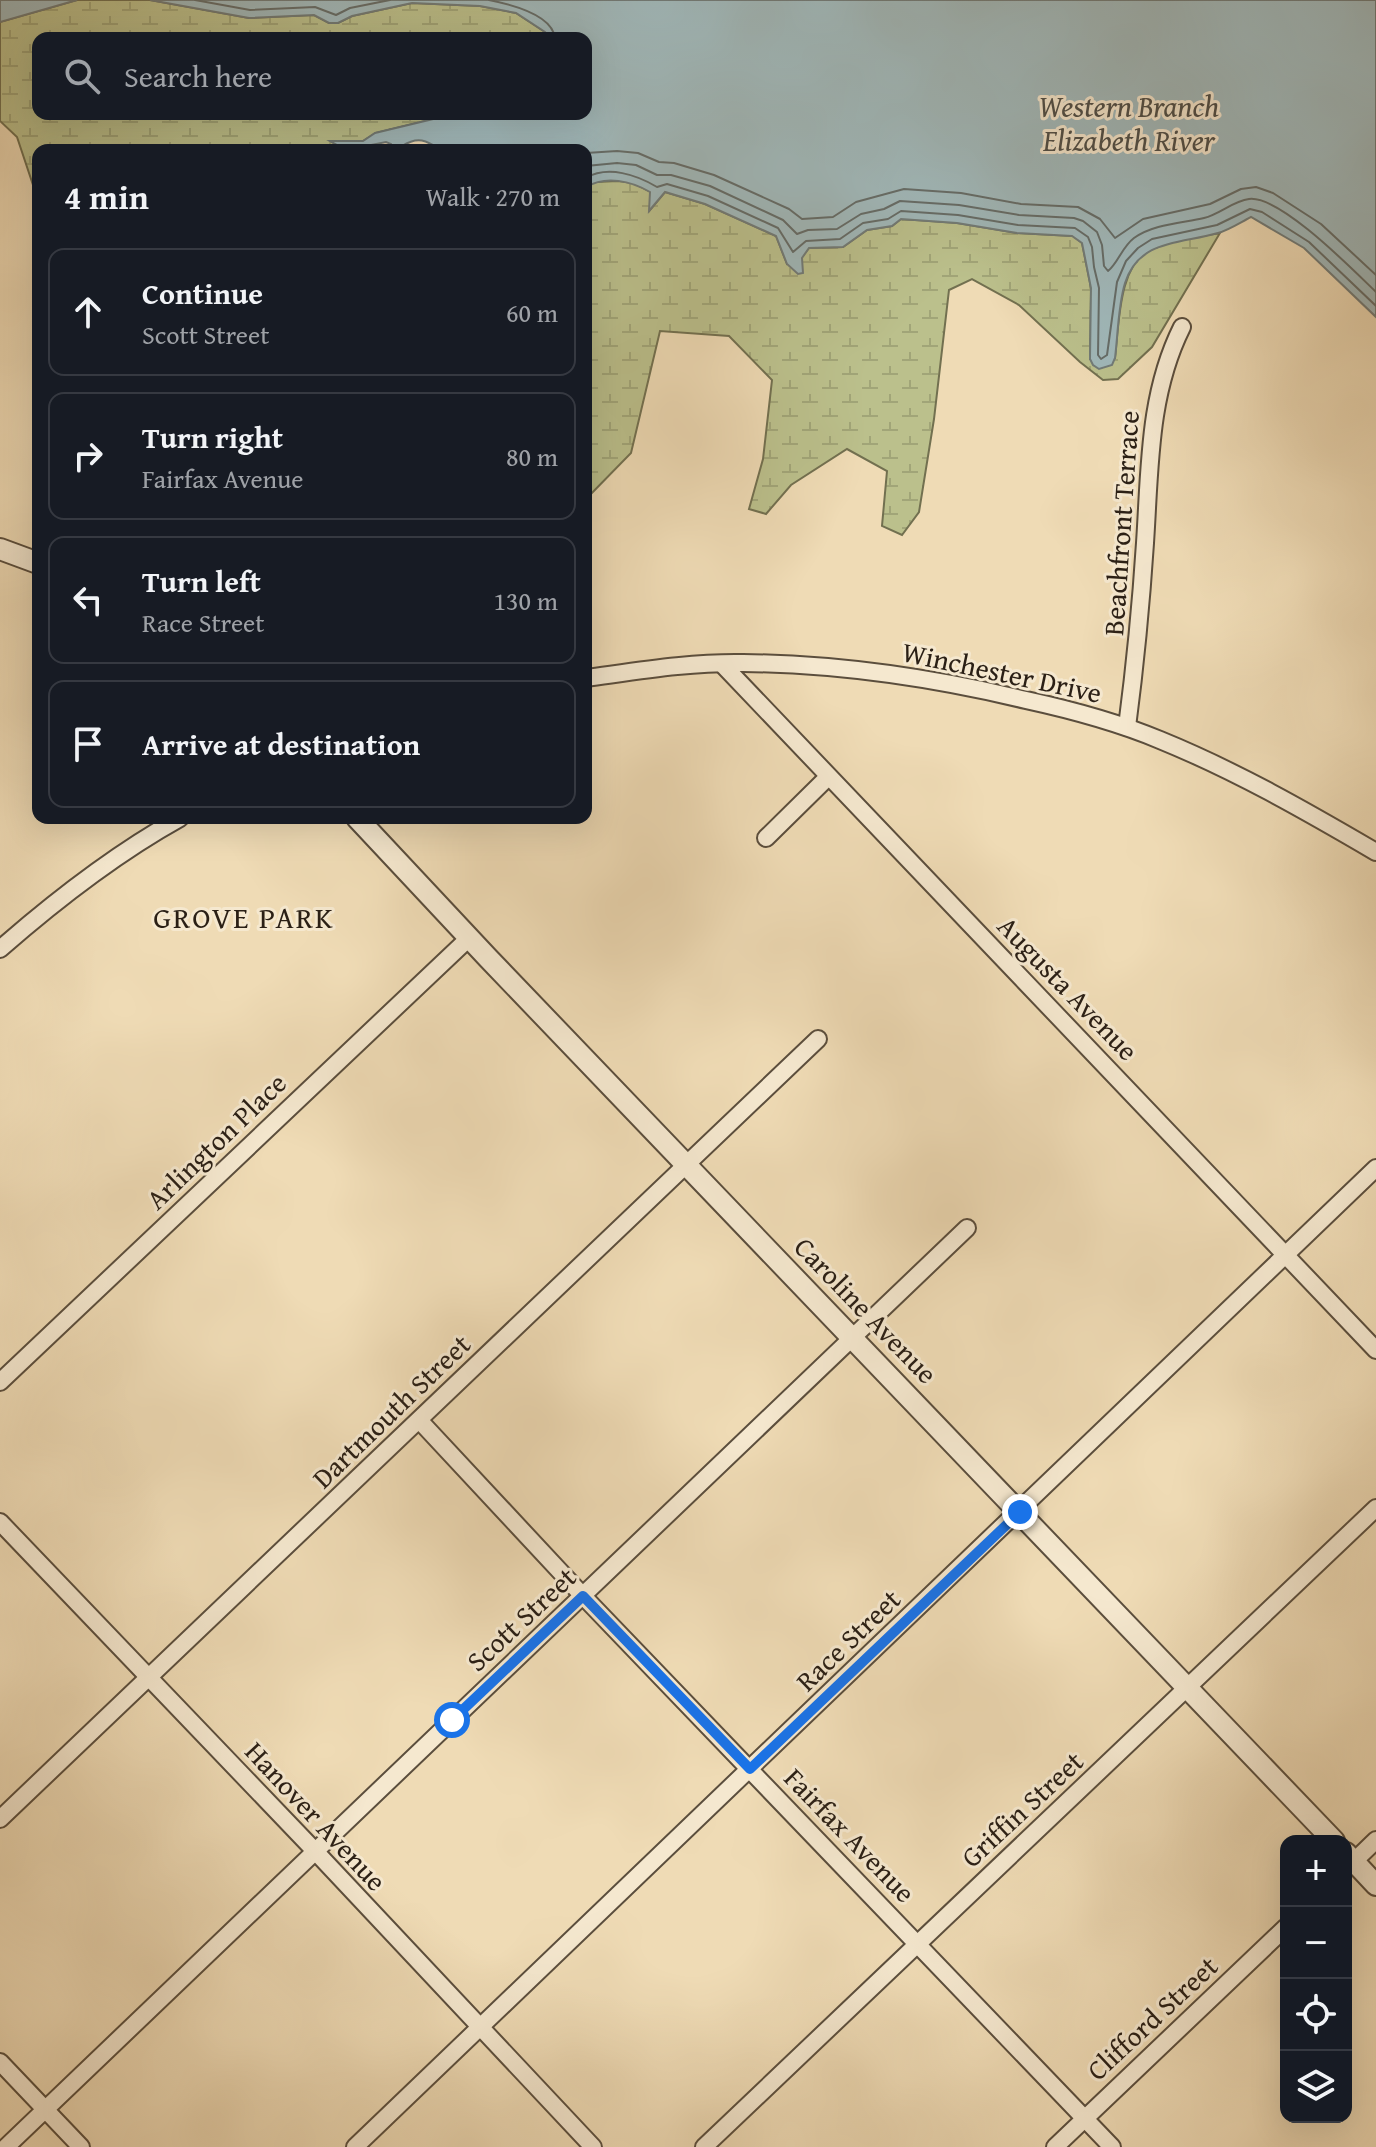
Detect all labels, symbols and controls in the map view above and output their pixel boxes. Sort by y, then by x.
search box [32,32,592,120]
icon: search [60,54,104,98]
text: Search here [124,54,272,98]
water label: Western Branch Elizabeth River [1039,84,1219,162]
text: 4 min [64,172,149,221]
text: Walk · 270 m [426,177,560,216]
text: Continue [142,271,263,315]
icon: ahead [66,290,110,334]
text: 60 m [506,293,558,332]
text: Scott Street [142,315,269,354]
street label: Beachfront Terrace [1092,409,1149,637]
text: Turn right [142,415,283,459]
icon: right [66,434,110,478]
text: 80 m [506,437,558,476]
text: Fairfax Avenue [142,459,303,498]
text: Turn left [142,559,261,603]
icon: left [66,578,110,622]
text: 130 m [493,581,558,620]
text: Race Street [142,603,264,642]
street label: Winchester Drive [899,630,1106,713]
icon: arrive [66,722,110,766]
text: Arrive at destination [142,722,420,766]
district label: GROVE PARK [153,895,335,939]
street label: Augusta Avenue [988,906,1148,1069]
street label: Arlington Place [136,1063,295,1218]
street label: Caroline Avenue [785,1227,947,1392]
street label: Dartmouth Street [302,1324,479,1497]
route end [1002,1494,1038,1530]
street label: Scott Street [457,1557,585,1680]
street label: Race Street [786,1579,909,1700]
route start [434,1702,470,1738]
street label: Hanover Avenue [236,1732,397,1900]
street label: Griffin Street [951,1741,1092,1876]
street label: Fairfax Avenue [775,1758,926,1911]
map controls [1280,1835,1352,2123]
button: + [1280,1835,1352,1907]
button: − [1280,1907,1352,1979]
street label: Clifford Street [1077,1946,1227,2089]
button: locate [1280,1979,1352,2051]
button: layers [1280,2051,1352,2123]

